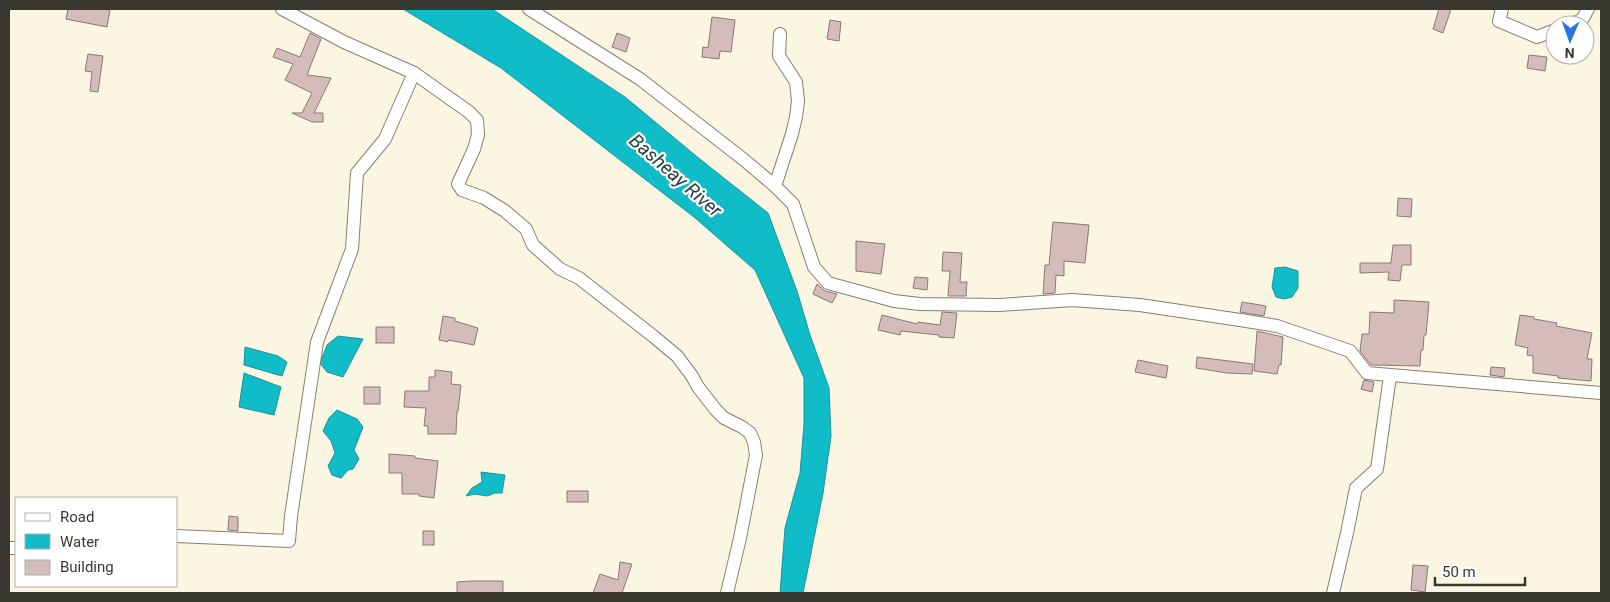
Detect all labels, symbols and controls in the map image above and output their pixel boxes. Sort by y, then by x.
north arrow [1545,15,1595,65]
text: N [1564,45,1575,61]
water label: Basheay River [625,129,727,222]
legend [15,497,178,587]
text: Road [60,508,94,526]
text: Water [60,533,99,551]
scale bar [1435,554,1525,586]
text: Building [60,558,114,576]
text: 50 m [1442,563,1476,581]

